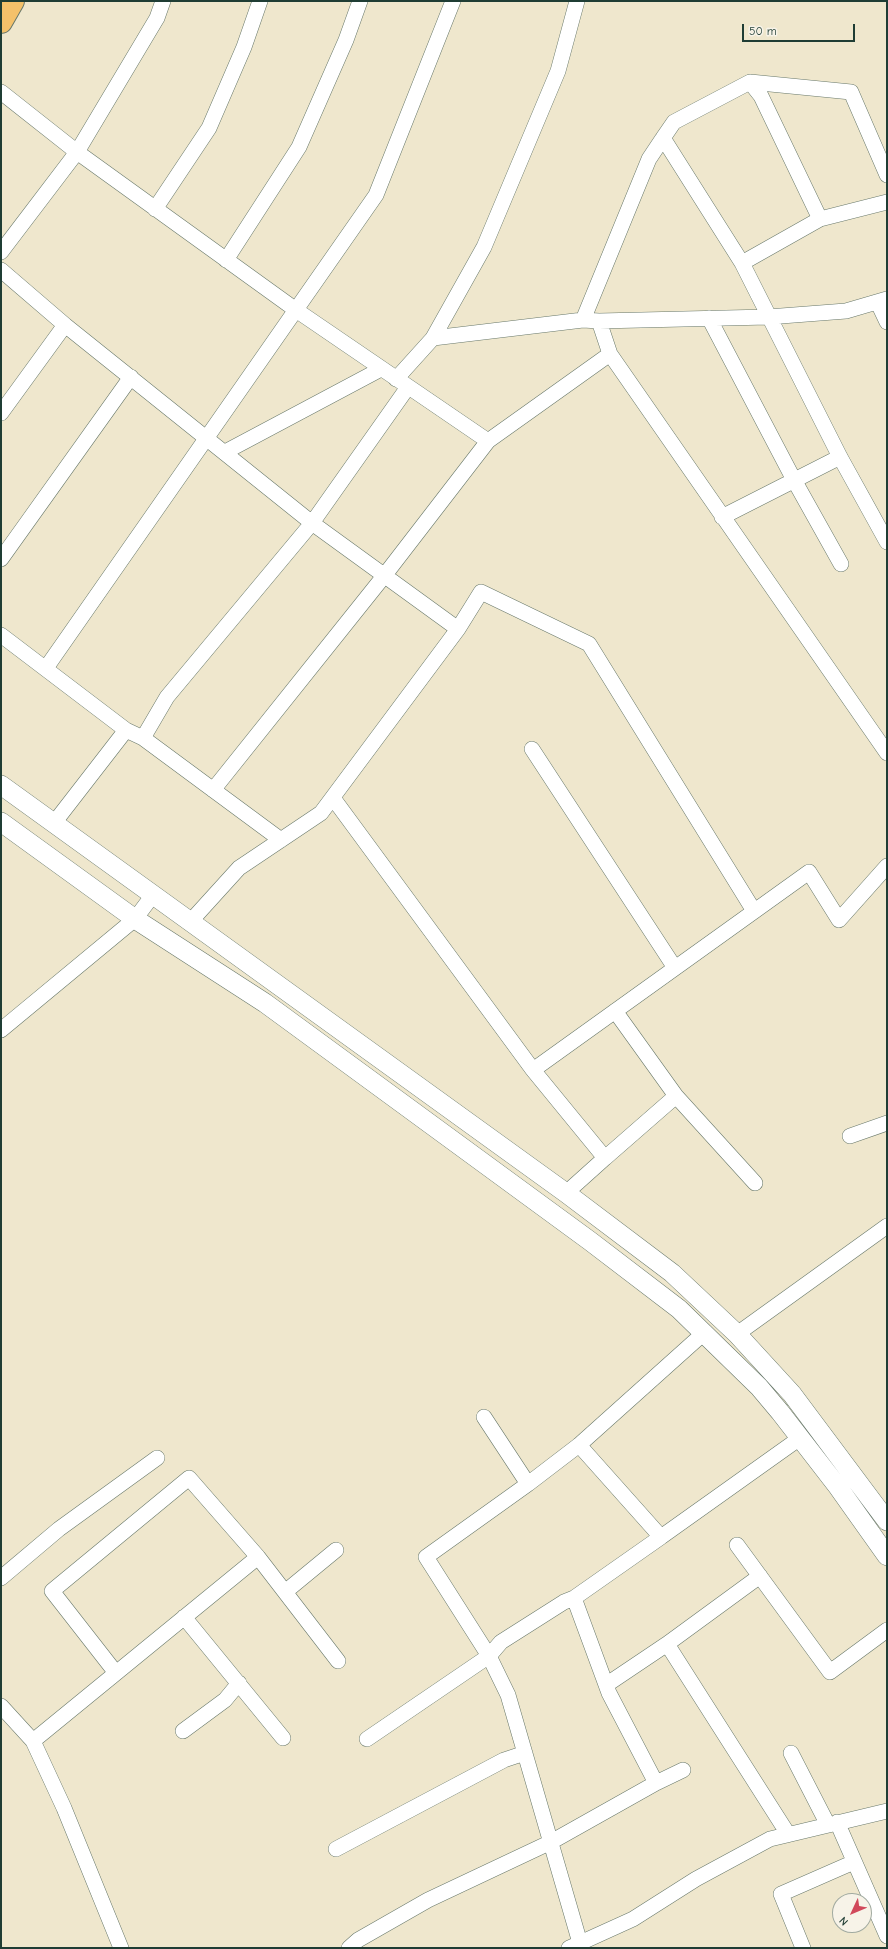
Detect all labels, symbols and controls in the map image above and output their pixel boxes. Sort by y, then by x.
scale bar [744,16,857,42]
text: 50 m [749,24,777,38]
north arrow [832,1893,872,1933]
text: N [837,1914,851,1928]

